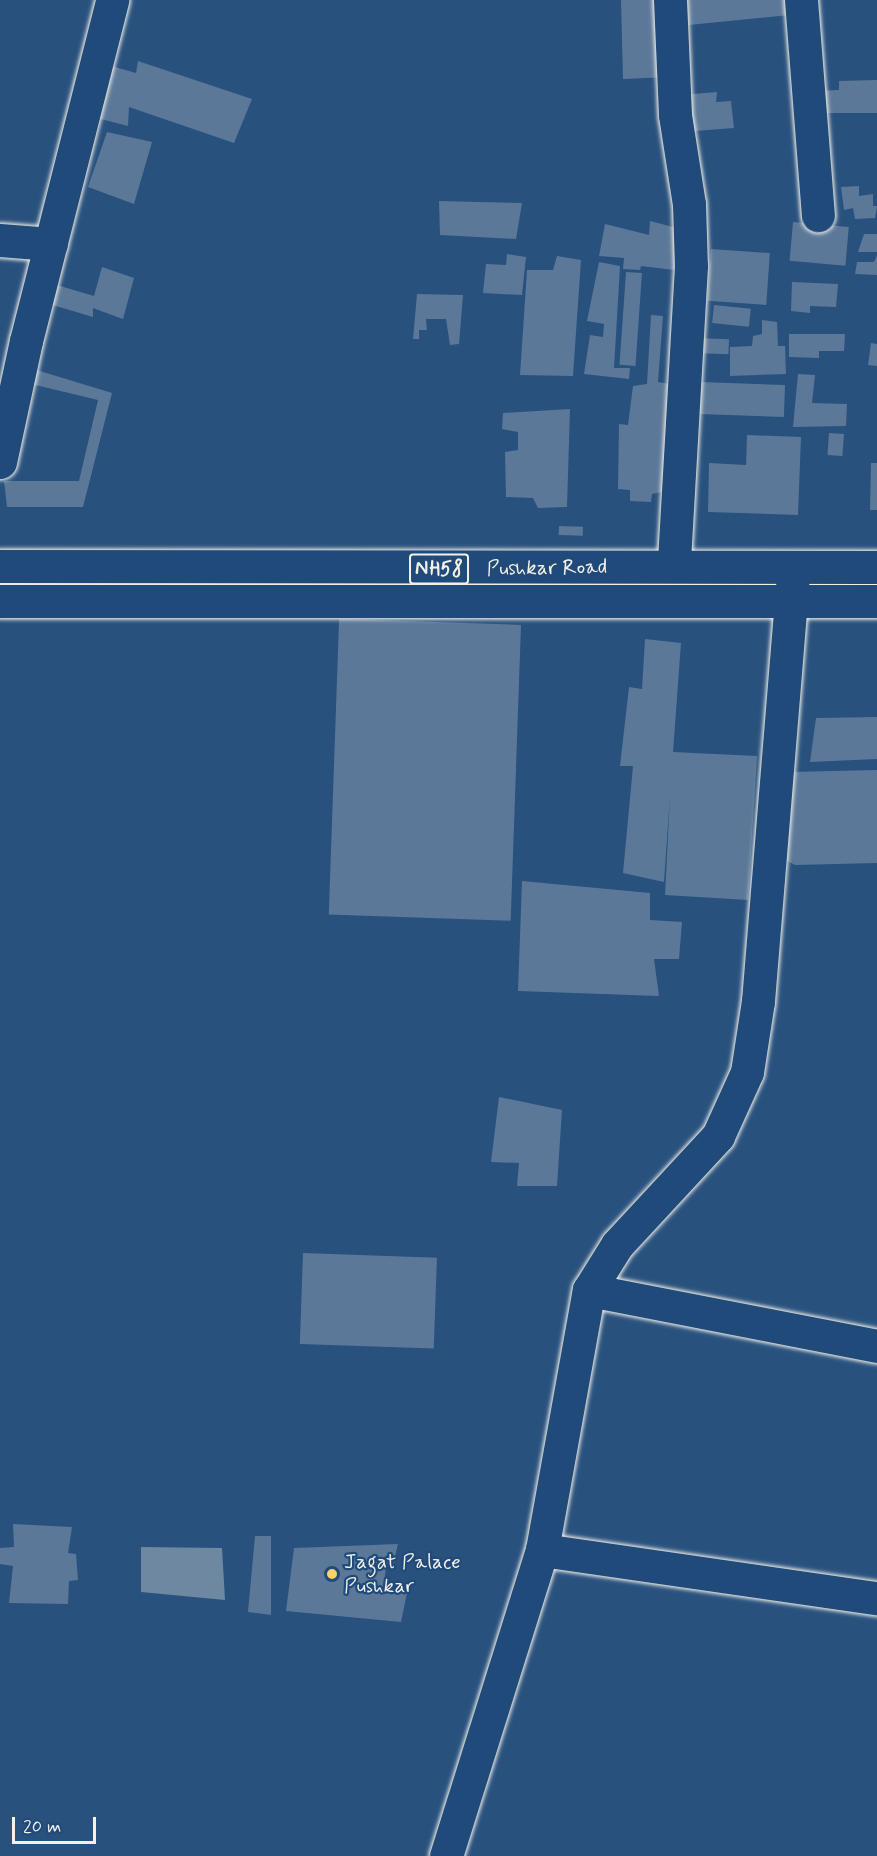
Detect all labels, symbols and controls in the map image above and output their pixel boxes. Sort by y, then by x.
road number: NH58 [409,552,469,586]
street label: Pushkar Road [488,554,606,582]
place label: Jagat Palace Pushkar [344,1549,458,1599]
marker: Jagat Palace Pushkar [325,1567,339,1581]
scale bar [15,1805,99,1843]
text: 20 m [23,1815,61,1839]

